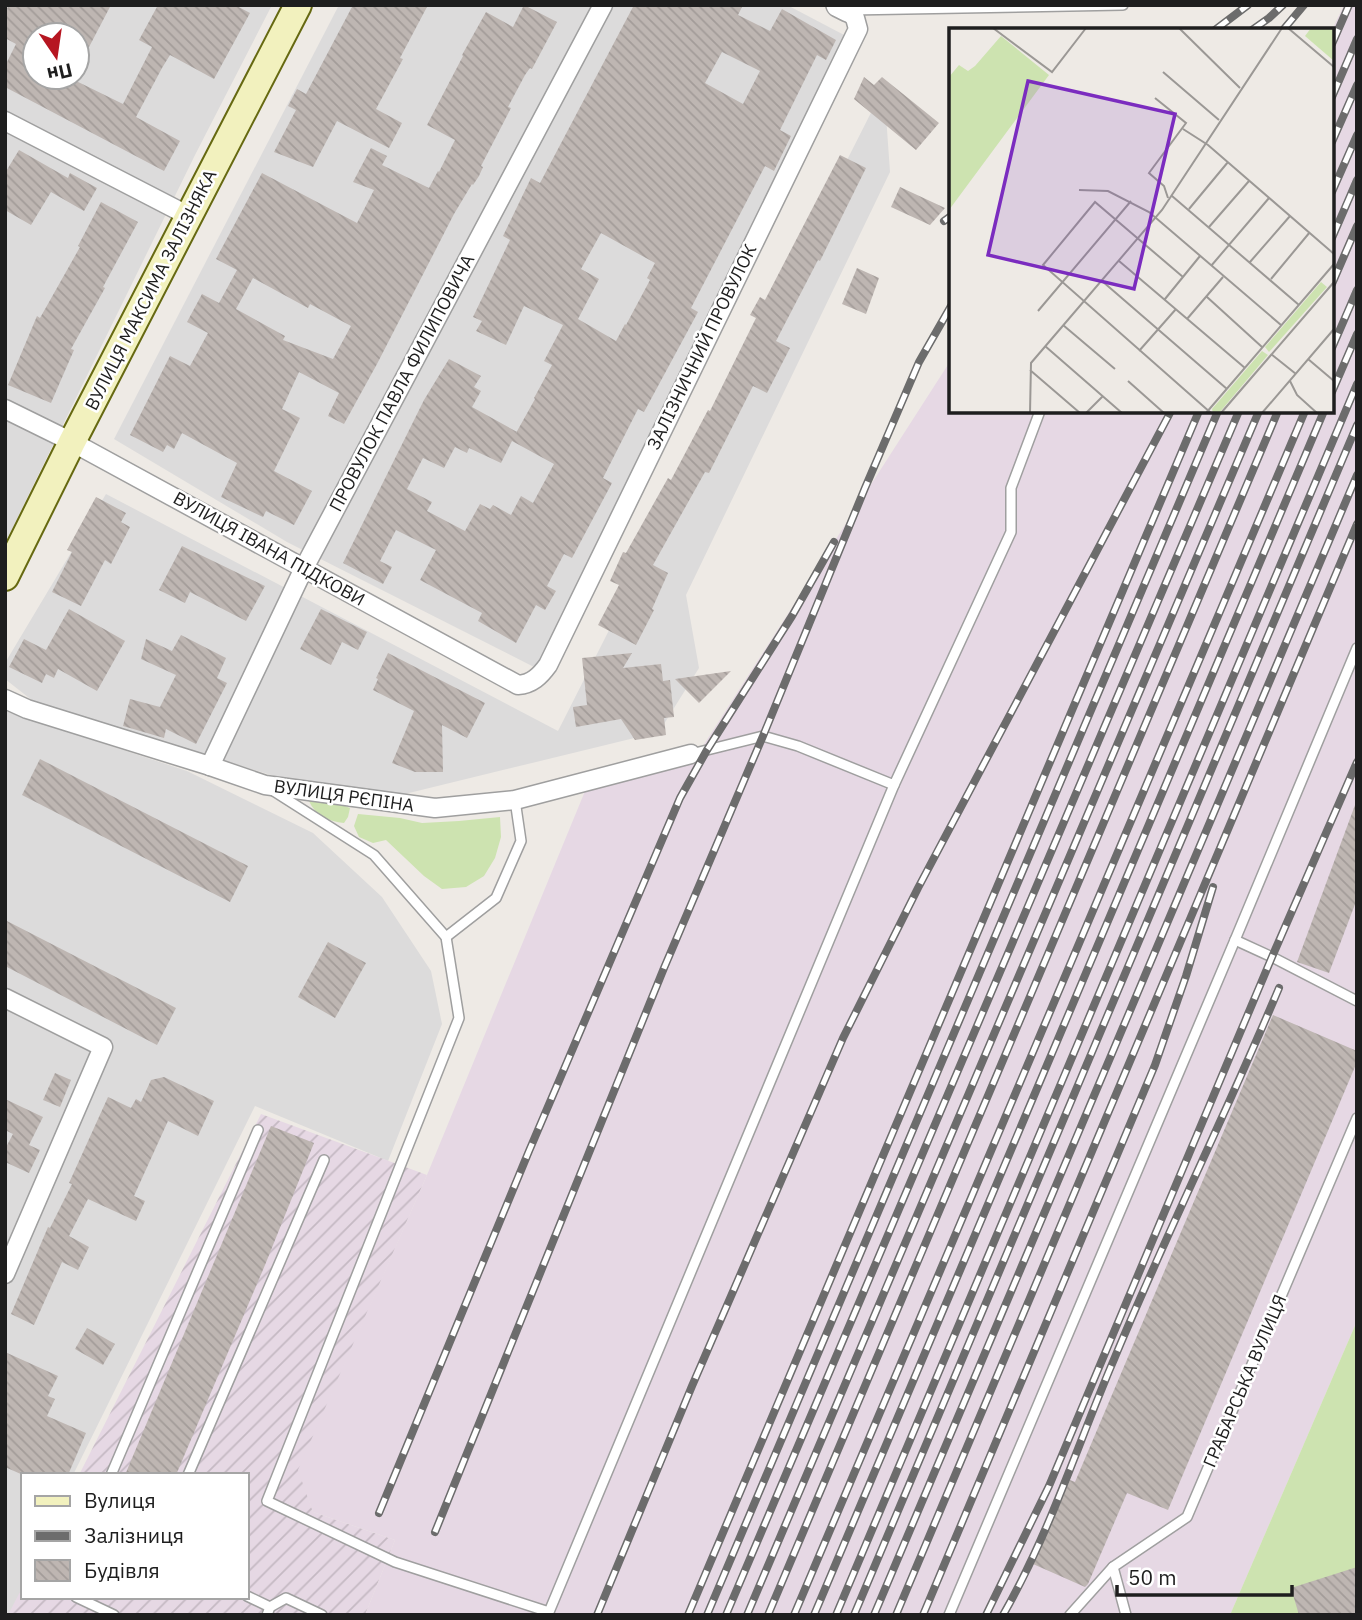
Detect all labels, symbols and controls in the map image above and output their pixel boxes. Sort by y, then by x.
north arrow [21,21,91,91]
inset map [949,28,1334,413]
text: Пн [45,58,75,87]
street label: ВУЛИЦЯ МАКСИМА ЗАЛІЗНЯКА [80,165,222,414]
street label: ЗАЛІЗНИЧНИЙ ПРОВУЛОК [642,240,761,453]
street label: ПРОВУЛОК ПАВЛА ФИЛИПОВИЧА [324,250,480,515]
street label: ВУЛИЦЯ ІВАНА ПІДКОВИ [169,486,369,611]
street label: ВУЛИЦЯ РЄПІНА [272,774,416,817]
street label: ГРАБАРСЬКА ВУЛИЦЯ [1198,1291,1291,1471]
legend [21,1473,248,1599]
text: Вулиця [84,1486,156,1514]
text: Залізниця [84,1521,184,1549]
scale bar [1117,1554,1292,1598]
text: Будівля [84,1556,160,1584]
text: 50 m [1128,1563,1177,1591]

